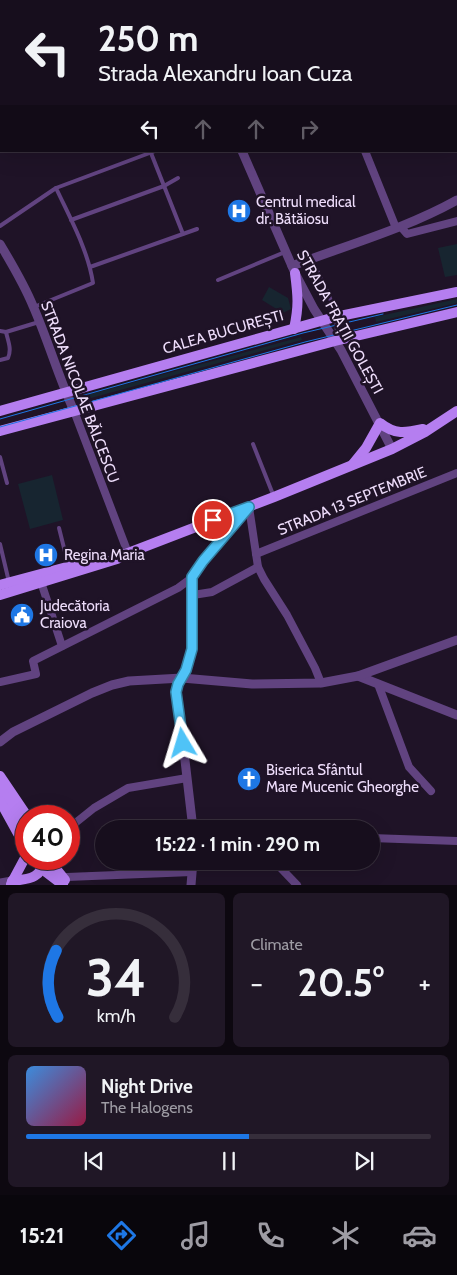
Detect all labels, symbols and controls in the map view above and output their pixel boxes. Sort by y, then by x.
text: 250 m [98,17,198,60]
icon: left [15,20,80,85]
text: Strada Alexandru Ioan Cuza [98,60,352,87]
icon: left [136,115,164,143]
icon: ahead [189,115,217,143]
icon: ahead [242,115,270,143]
icon: right [295,115,323,143]
place label: Centrul medical dr. Bătăiosu [256,193,356,228]
hospital icon: Centrul medical dr. Bătăiosu [226,198,252,224]
street label: STRADA FRAȚII GOLEȘTI [292,247,387,398]
street label: STRADA NICOLAE BĂLCESCU [37,298,123,486]
street label: CALEA BUCUREȘTI [161,306,286,359]
street label: STRADA 13 SEPTEMBRIE [275,463,429,539]
pin [192,499,234,541]
icon: arrive [199,506,227,534]
hospital icon: Regina Maria [33,542,59,568]
place label: Regina Maria [64,546,146,564]
place label: Judecătoria Craiova [39,597,111,632]
public building icon: Judecătoria Craiova [9,602,35,628]
position arrow [156,716,208,768]
place label: Biserica Sfântul Mare Mucenic Gheorghe [266,761,419,796]
church icon: Biserica Sfântul Mare Mucenic Gheorghe [236,766,262,792]
speed limit sign: 40 [15,805,80,870]
text: 15:22 · 1 min · 290 m [155,833,320,856]
text: Climate [251,935,303,954]
text: 34 [86,946,146,1009]
text: 20.5° [298,959,384,1006]
text: − [251,966,263,1000]
text: + [419,966,431,1000]
text: km/h [97,1005,136,1026]
text: Night Drive [101,1075,193,1098]
text: The Halogens [101,1098,193,1117]
icon: previous [80,1147,108,1175]
icon: pause [215,1147,243,1175]
icon: next [350,1147,378,1175]
icon: directions [104,1218,139,1253]
icon: music [178,1218,213,1253]
icon: phone [253,1218,288,1253]
icon: climate [328,1218,363,1253]
icon: car [402,1218,437,1253]
text: 15:21 [20,1222,64,1249]

